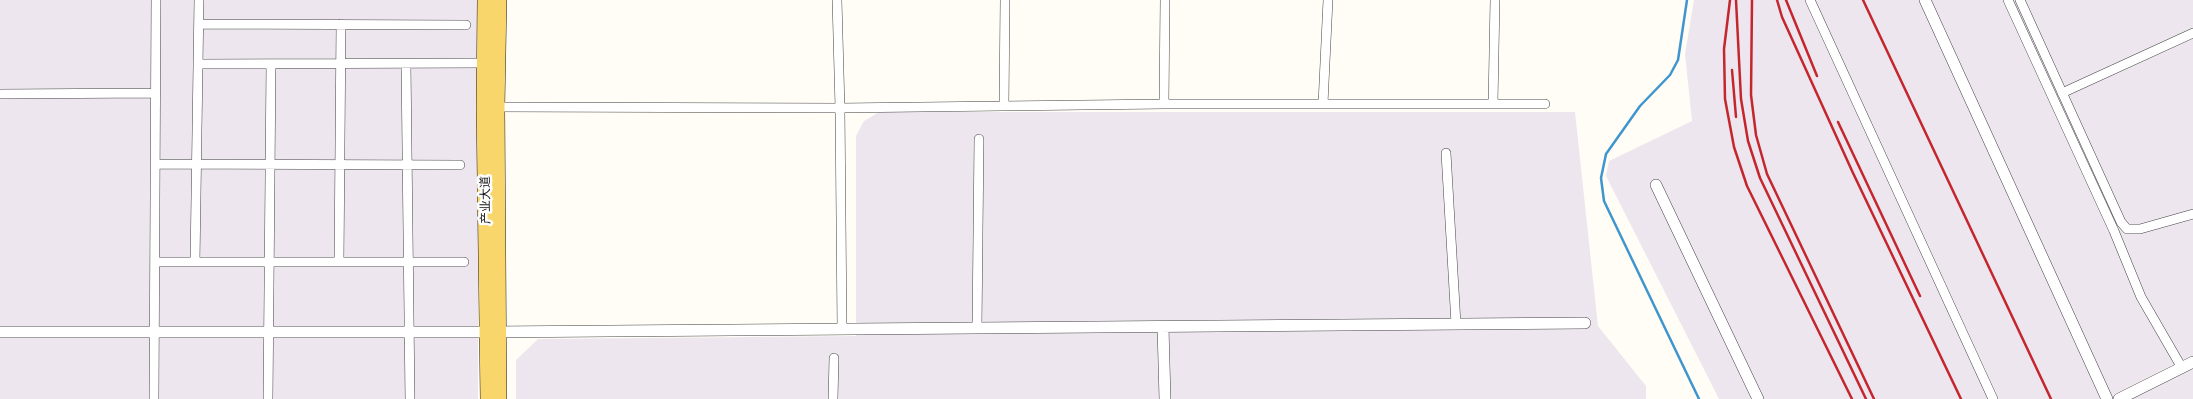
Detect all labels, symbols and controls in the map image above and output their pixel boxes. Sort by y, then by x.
street label: 产业大道 [478,176,494,224]

